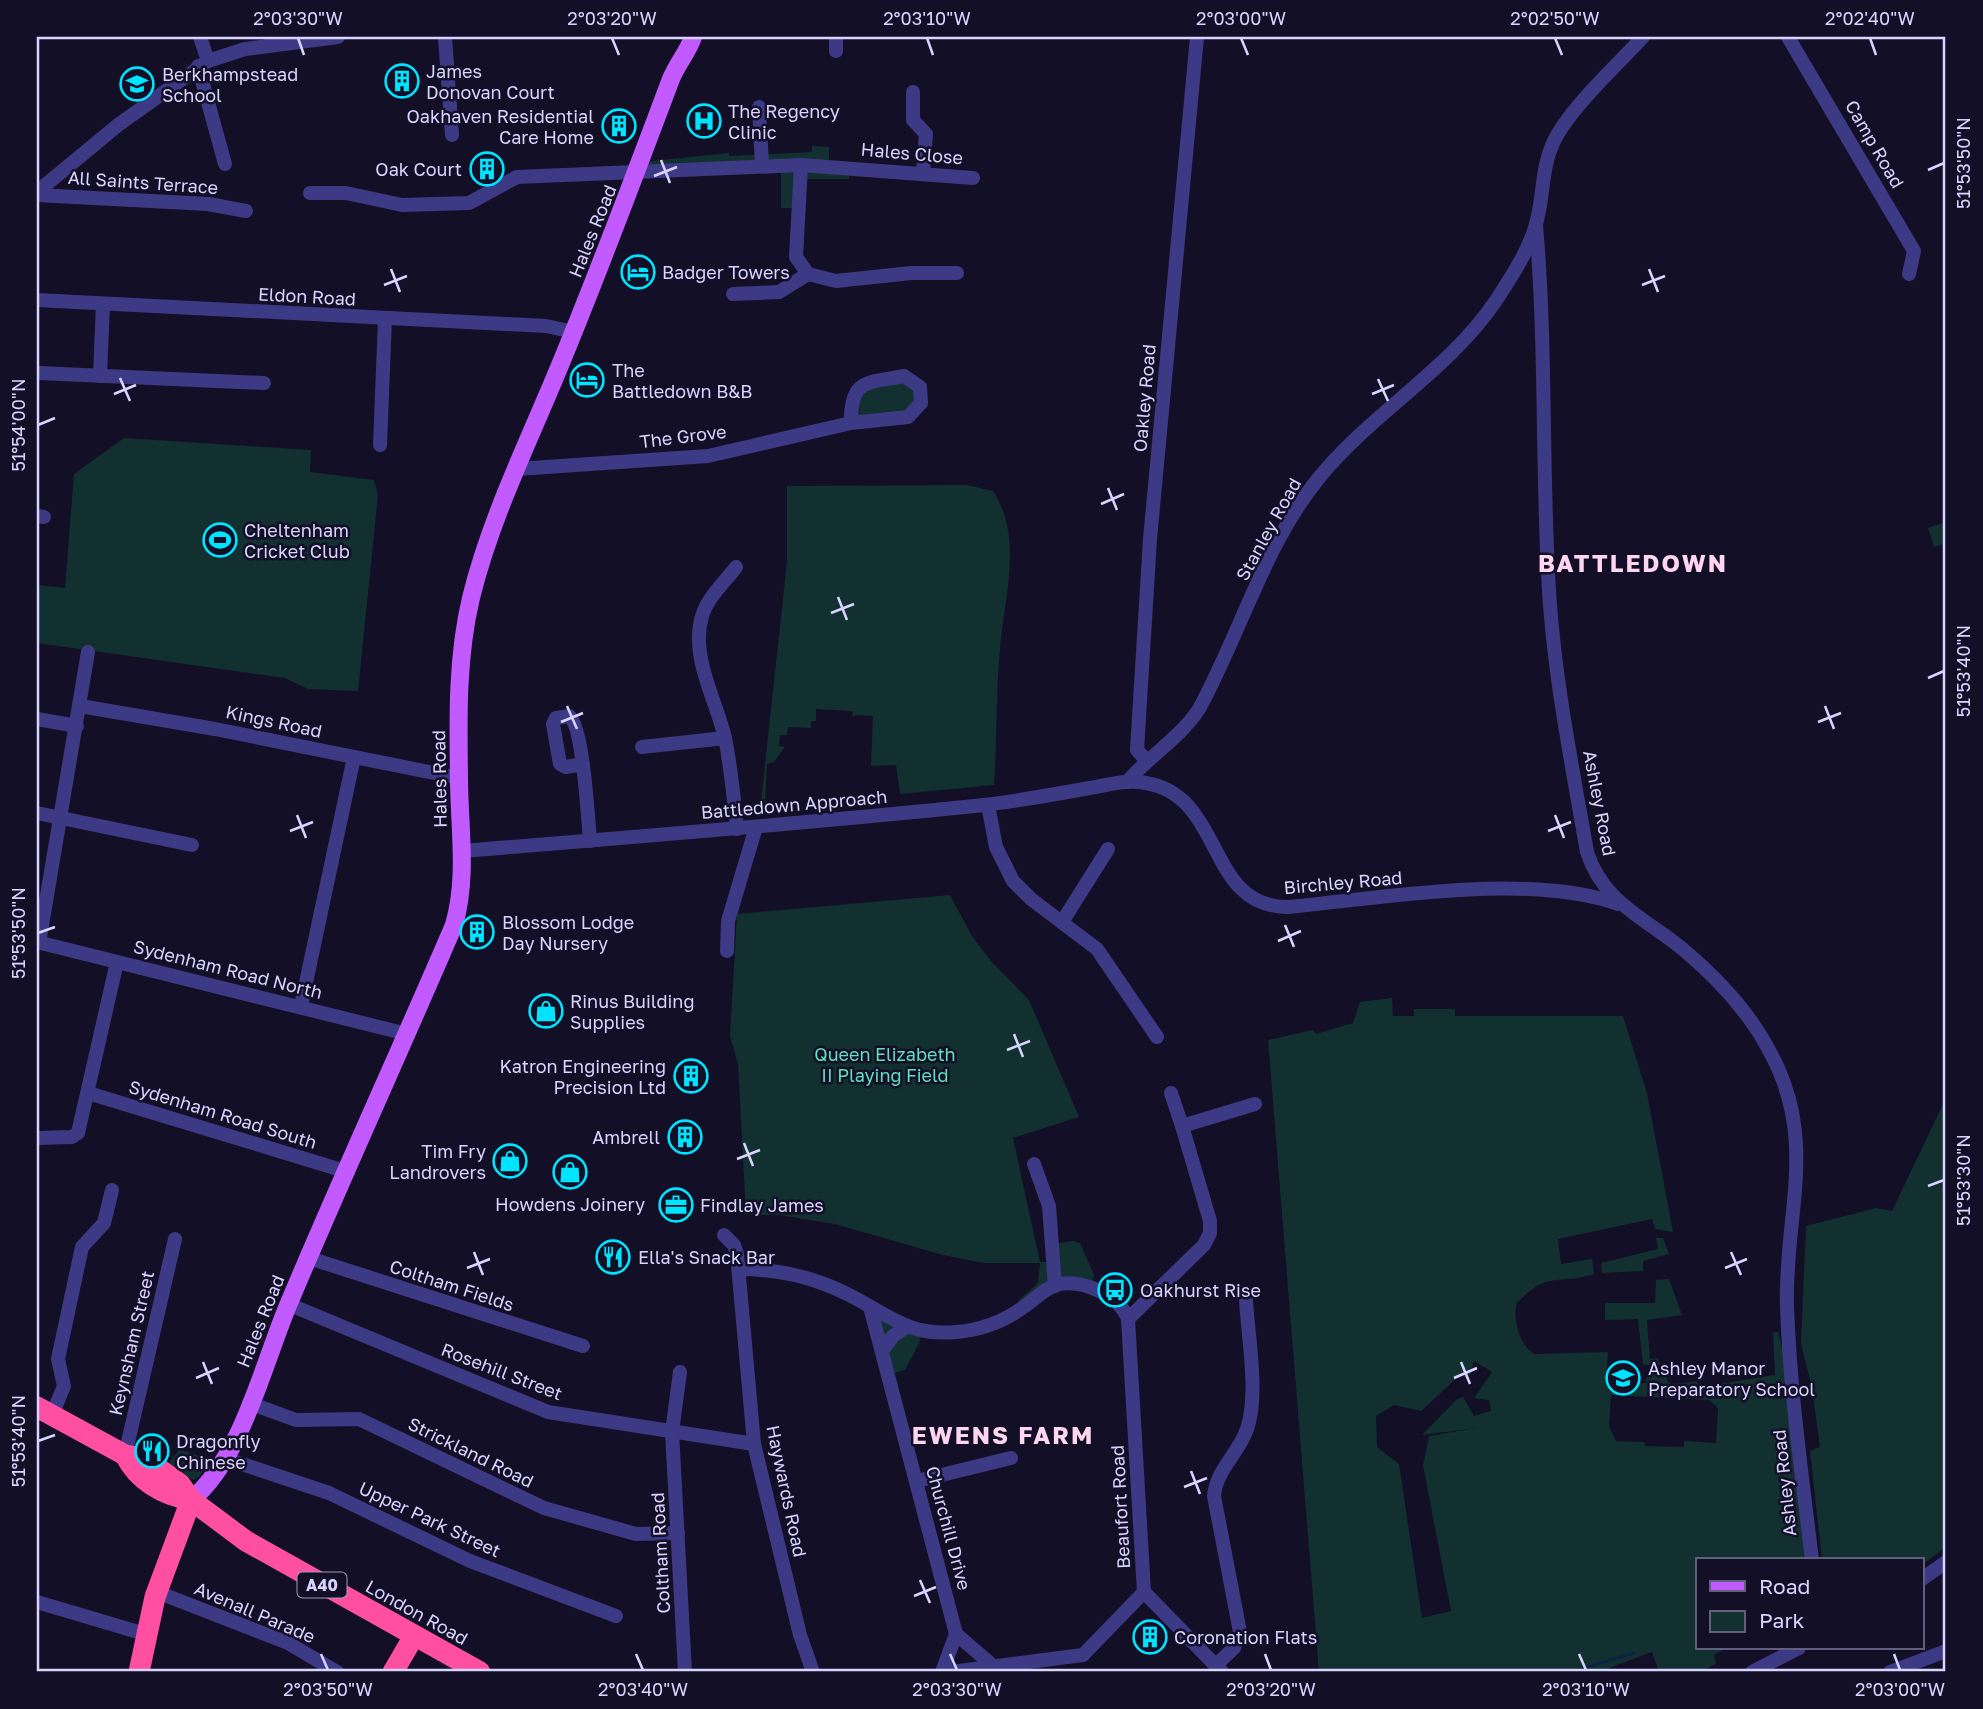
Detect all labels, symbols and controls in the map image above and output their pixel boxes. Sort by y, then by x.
text: 2°03'30"W [253,7,343,29]
text: 2°03'20"W [567,7,657,29]
text: 2°03'10"W [883,7,971,29]
text: 2°03'00"W [1196,7,1286,29]
text: 2°02'50"W [1510,7,1600,29]
text: 2°02'40"W [1825,7,1915,29]
place label: James Donovan Court [426,60,555,103]
building icon: James Donovan Court [383,62,421,100]
place label: Berkhampstead School [162,63,298,106]
school or university icon: Berkhampstead School [118,65,156,103]
street label: Camp Road [1841,96,1909,192]
place label: The Regency Clinic [728,100,840,143]
hospital icon: The Regency Clinic [685,102,723,140]
place label: Oakhaven Residential Care Home [407,105,594,148]
building icon: Oakhaven Residential Care Home [600,107,638,145]
text: 51°53'50"N [1952,117,1974,209]
street label: Hales Close [860,138,964,168]
building icon: Oak Court [468,150,506,188]
place label: Oak Court [375,158,462,180]
street label: All Saints Terrace [67,166,219,198]
street label: Hales Road [563,181,621,281]
hotel icon: Badger Towers [619,253,657,291]
place label: Badger Towers [662,261,790,283]
street label: Eldon Road [257,282,357,310]
street label: Oakley Road [1128,343,1160,453]
place label: The Battledown B&B [612,359,752,402]
hotel icon: The Battledown B&B [568,361,606,399]
text: 51°54'00"N [7,378,29,472]
street label: The Grove [638,420,728,452]
street label: Stanley Road [1231,474,1305,584]
place label: Cheltenham Cricket Club [244,519,350,562]
sports icon: Cheltenham Cricket Club [201,521,239,559]
district label: BATTLEDOWN [1538,548,1728,577]
text: 51°53'40"N [1952,625,1974,717]
street label: Kings Road [224,700,324,742]
street label: Hales Road [427,730,451,828]
street label: Ashley Road [1579,748,1621,858]
street label: Battledown Approach [700,785,888,823]
street label: Birchley Road [1283,866,1403,898]
text: 51°53'50"N [7,887,29,979]
place label: Blossom Lodge Day Nursery [502,911,634,954]
building icon: Blossom Lodge Day Nursery [458,913,496,951]
street label: Sydenham Road North [131,935,325,1003]
place label: Rinus Building Supplies [570,990,694,1033]
shop icon: Rinus Building Supplies [527,992,565,1030]
park label: Queen Elizabeth II Playing Field [814,1043,956,1086]
place label: Katron Engineering Precision Ltd [499,1055,666,1098]
building icon: Katron Engineering Precision Ltd [672,1057,710,1095]
street label: Sydenham Road South [126,1075,320,1153]
building icon: Ambrell [666,1118,704,1156]
place label: Ambrell [592,1126,660,1148]
text: 51°53'30"N [1952,1134,1974,1226]
place label: Tim Fry Landrovers [389,1140,486,1183]
shop icon: Tim Fry Landrovers [491,1142,529,1180]
shop icon: Howdens Joinery [551,1153,589,1191]
office icon: Findlay James [657,1186,695,1224]
place label: Howdens Joinery [495,1193,645,1215]
place label: Findlay James [700,1194,824,1216]
restaurant icon: Ella's Snack Bar [594,1238,632,1276]
place label: Ella's Snack Bar [638,1246,775,1268]
street label: Coltham Fields [387,1255,517,1315]
street label: Keynsham Street [104,1269,158,1417]
street label: Hales Road [231,1271,289,1371]
bus stop icon: Oakhurst Rise [1096,1271,1134,1309]
place label: Oakhurst Rise [1140,1279,1261,1301]
street label: Rosehill Street [438,1338,566,1404]
place label: Ashley Manor Preparatory School [1648,1357,1815,1400]
school or university icon: Ashley Manor Preparatory School [1604,1359,1642,1397]
text: 51°53'40"N [7,1395,29,1487]
street label: Strickland Road [405,1412,537,1492]
district label: EWENS FARM [912,1420,1094,1449]
street label: Haywards Road [762,1423,812,1559]
street label: Ashley Road [1767,1429,1801,1537]
place label: Dragonfly Chinese [176,1430,261,1473]
restaurant icon: Dragonfly Chinese [133,1432,171,1470]
street label: Beaufort Road [1106,1445,1134,1569]
street label: Churchill Drive [922,1464,976,1592]
street label: Upper Park Street [356,1476,504,1562]
street label: Coltham Road [646,1492,674,1614]
legend [1696,1558,1924,1650]
road number: A40 [298,1572,346,1597]
text: Road [1759,1573,1810,1599]
street label: London Road [362,1575,472,1649]
street label: Avenall Parade [191,1577,319,1647]
text: Park [1759,1607,1805,1633]
building icon: Coronation Flats [1131,1618,1169,1656]
place label: Coronation Flats [1174,1626,1317,1648]
text: 2°03'50"W [283,1678,373,1700]
text: 2°03'40"W [598,1678,688,1700]
text: 2°03'30"W [912,1678,1002,1700]
text: 2°03'20"W [1226,1678,1316,1700]
text: 2°03'10"W [1542,1678,1630,1700]
text: 2°03'00"W [1855,1678,1945,1700]

